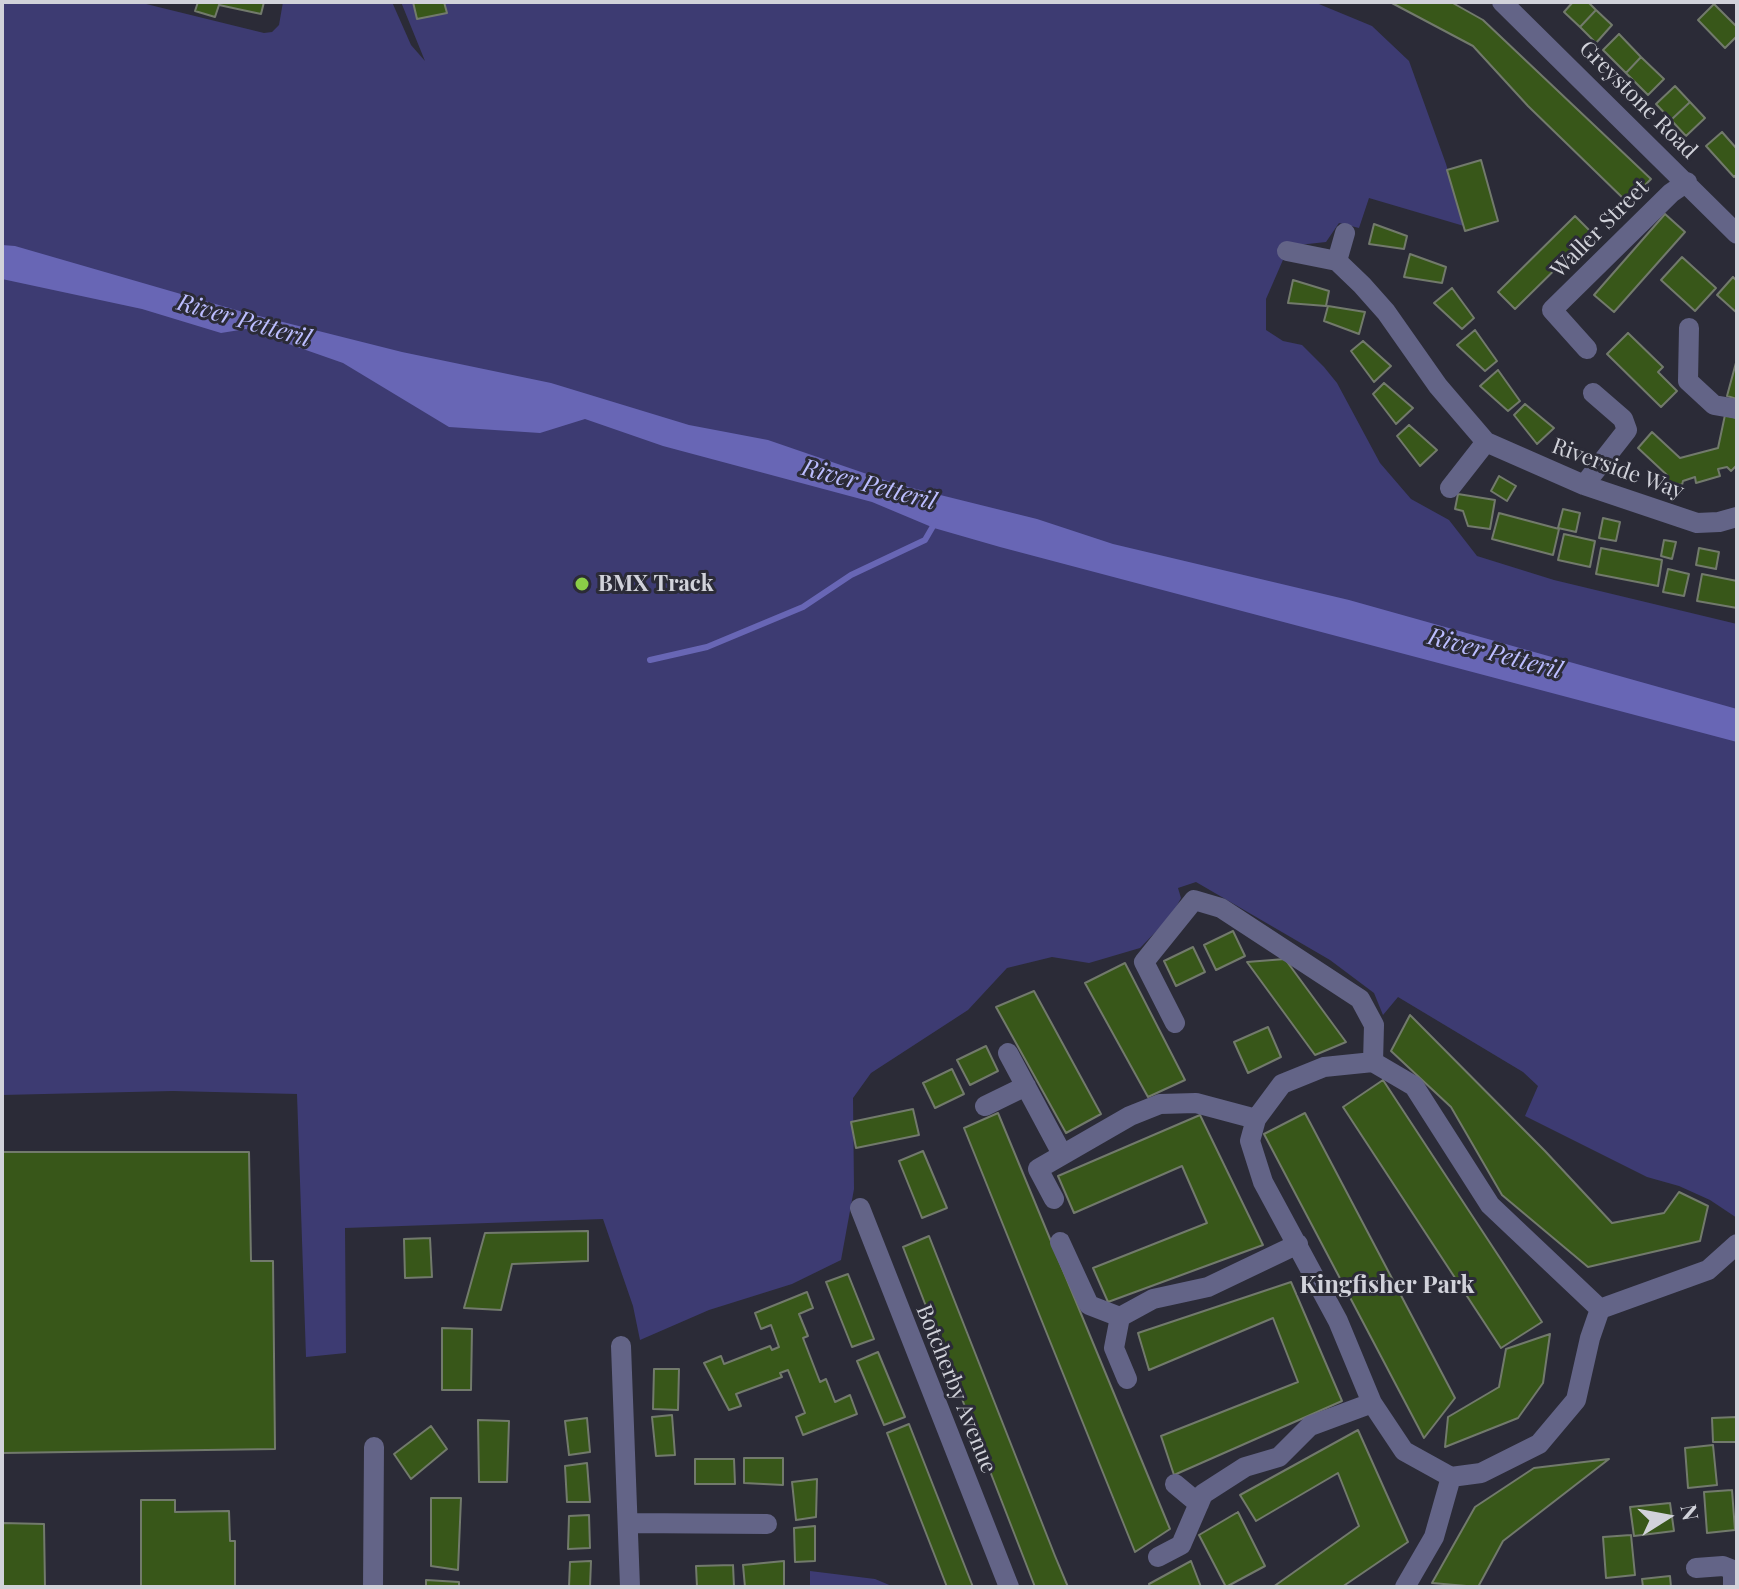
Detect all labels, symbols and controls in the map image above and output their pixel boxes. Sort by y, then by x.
street label: Greystone Road [1573,35,1703,165]
street label: Waller Street [1546,175,1654,283]
water label: River Petteril [174,288,314,354]
street label: Riverside Way [1548,433,1688,505]
water label: River Petteril [799,453,939,517]
place label: BMX Track [598,571,714,597]
marker: BMX Track [573,575,591,593]
water label: River Petteril [1425,622,1565,686]
district label: Kingfisher Park [1300,1272,1474,1300]
street label: Botcherby Avenue [910,1301,1002,1477]
north arrow [1627,1477,1707,1557]
text: N [1674,1502,1707,1523]

